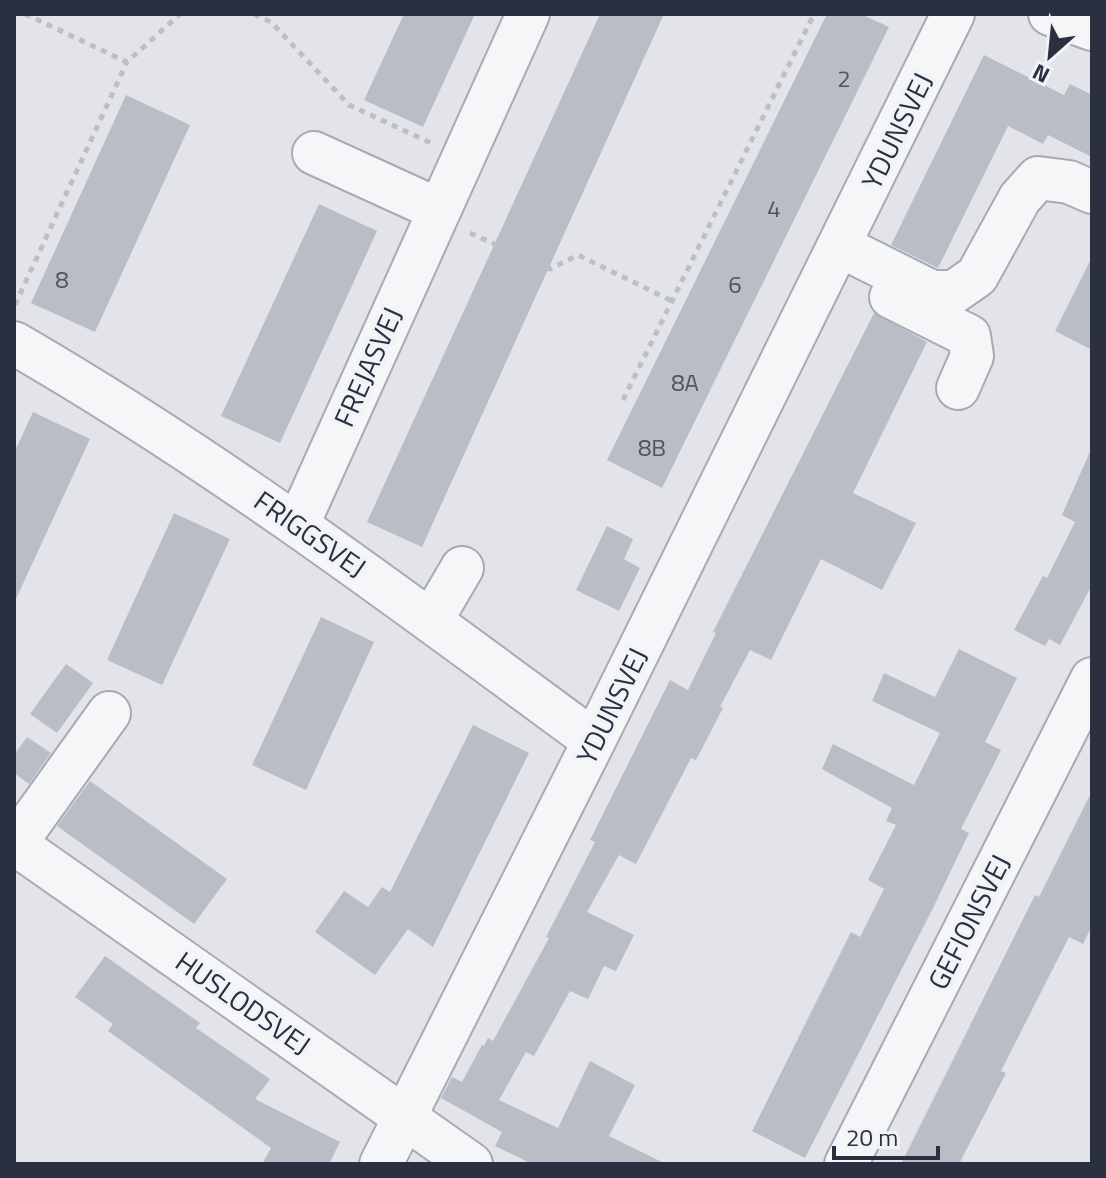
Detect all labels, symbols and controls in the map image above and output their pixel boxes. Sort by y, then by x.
north arrow [1010,16,1090,96]
text: N [1026,55,1055,92]
house number: 2 [837,60,851,96]
street label: YDUNSVEJ [850,65,943,196]
house number: 4 [767,190,781,226]
house number: 8 [55,261,69,297]
house number: 6 [728,266,742,302]
street label: FREJASVEJ [322,300,413,433]
house number: 8A [671,364,699,400]
house number: 8B [638,429,666,465]
street label: FRIGGSVEJ [245,479,375,588]
street label: YDUNSVEJ [565,640,658,771]
street label: GEFIONSVEJ [916,847,1021,997]
street label: HUSLODSVEJ [167,940,320,1065]
scale bar [834,1110,938,1160]
text: 20 m [846,1119,898,1155]

